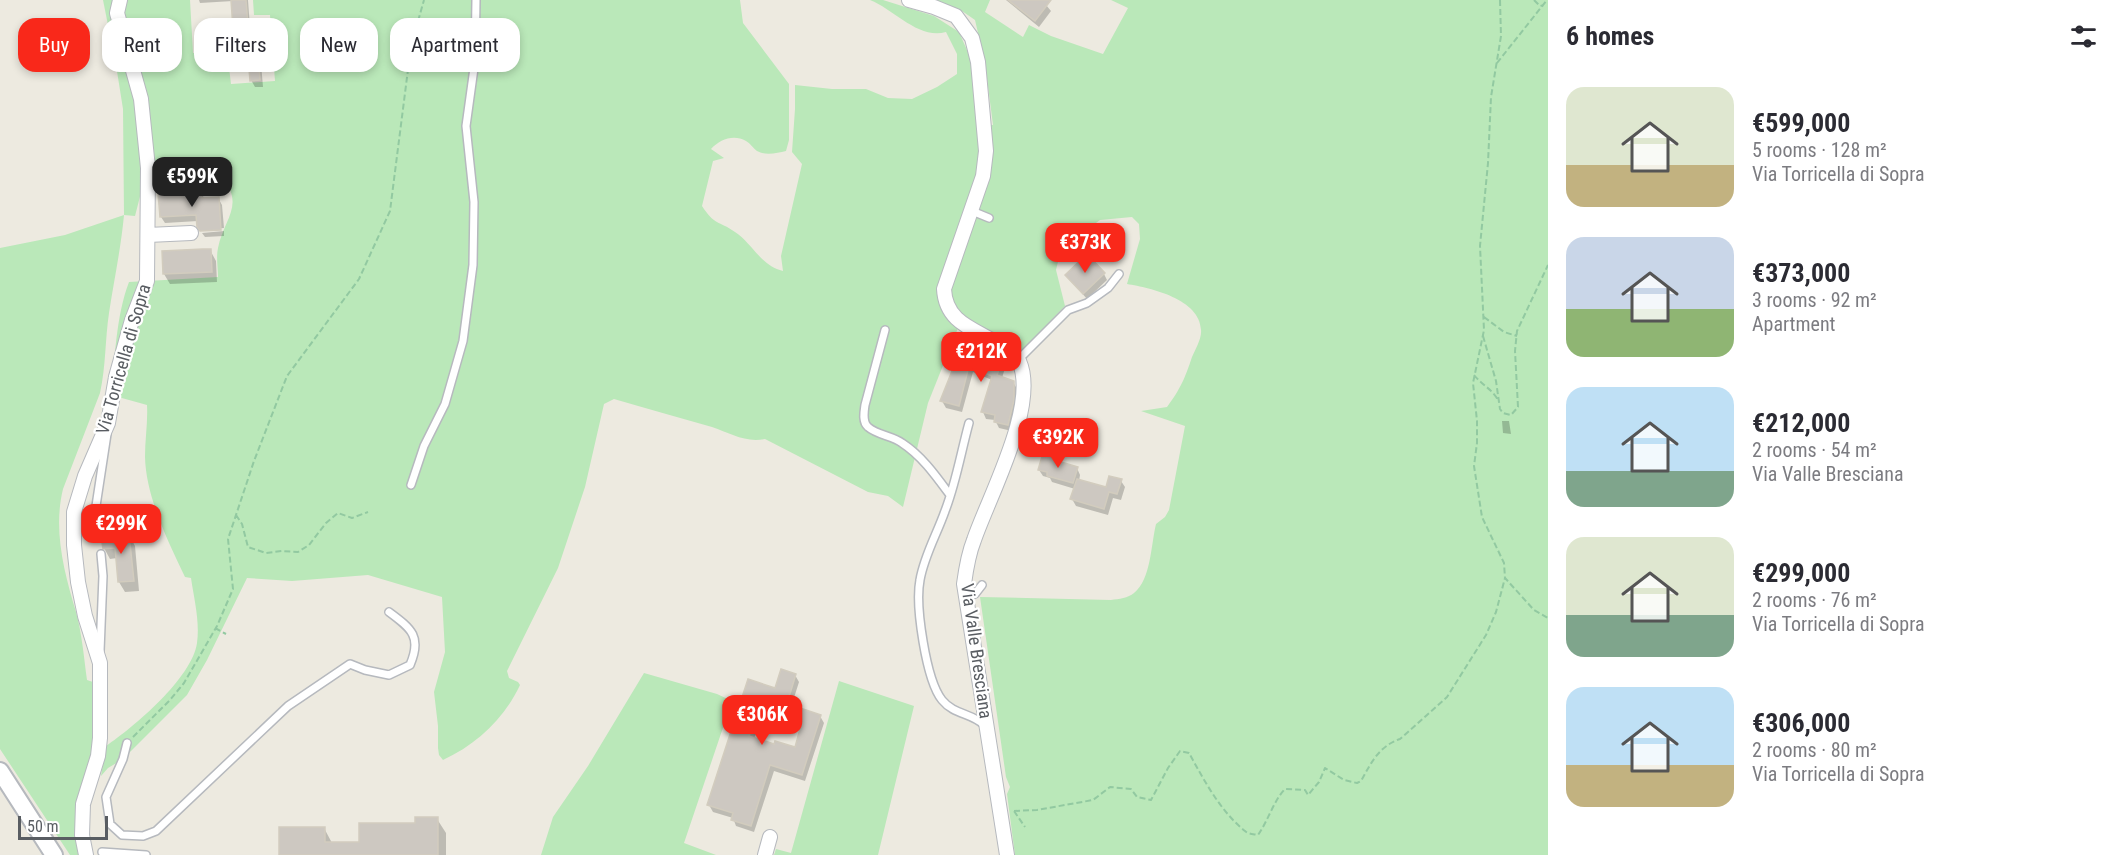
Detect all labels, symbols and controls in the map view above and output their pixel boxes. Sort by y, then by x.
chip: Buy [18,18,90,72]
chip: Rent [102,18,182,72]
chip: Filters [194,18,288,72]
chip: New [300,18,378,72]
chip: Apartment [390,18,520,72]
icon: filters [2067,20,2100,53]
text: 6 homes [1566,21,1654,51]
text: €599,000 [1752,108,1850,138]
icon: home [1614,111,1686,183]
text: 5 rooms · 128 m² [1752,138,1887,162]
pin: €599K [150,157,234,208]
text: Via Torricella di Sopra [1752,162,1924,186]
text: €599K [166,164,218,188]
pin: €373K [1043,223,1127,274]
text: €373K [1059,230,1111,254]
text: €373,000 [1752,258,1850,288]
icon: home [1614,261,1686,333]
street label: Via Torricella di Sopra [92,282,154,436]
text: 3 rooms · 92 m² [1752,288,1877,312]
text: Apartment [1752,312,1836,336]
pin: €212K [939,332,1023,383]
text: €212K [955,339,1007,363]
text: €212,000 [1752,408,1850,438]
icon: home [1614,411,1686,483]
pin: €392K [1016,418,1100,469]
text: €392K [1032,425,1084,449]
text: 2 rooms · 54 m² [1752,438,1877,462]
text: Via Valle Bresciana [1752,462,1903,486]
pin: €299K [79,504,163,555]
text: €299K [95,511,147,535]
text: €299,000 [1752,558,1850,588]
icon: home [1614,561,1686,633]
street label: Via Valle Bresciana [957,582,997,720]
text: 2 rooms · 76 m² [1752,588,1877,612]
text: Via Torricella di Sopra [1752,612,1924,636]
pin: €306K [720,695,804,746]
text: €306K [736,702,788,726]
text: €306,000 [1752,708,1850,738]
icon: home [1614,711,1686,783]
text: 2 rooms · 80 m² [1752,738,1877,762]
text: Via Torricella di Sopra [1752,762,1924,786]
scale bar [18,813,108,840]
text: 50 m [27,817,59,836]

